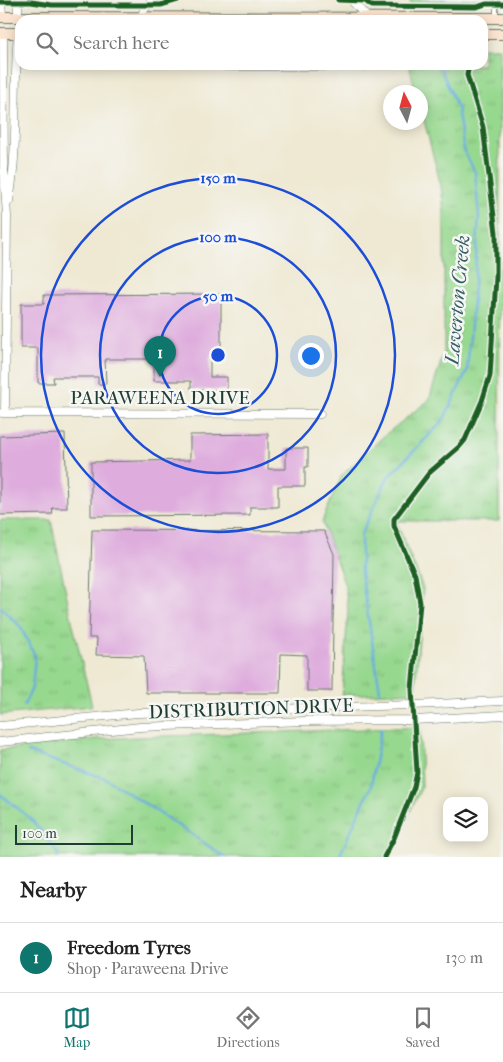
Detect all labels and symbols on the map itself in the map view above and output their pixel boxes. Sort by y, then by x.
north arrow [383,85,428,130]
text: 150 m [200,169,236,187]
text: 100 m [199,228,237,246]
water label: Laverton Creek [440,234,475,368]
text: 50 m [203,287,234,305]
pin: 1 [144,336,176,377]
your location [298,343,324,369]
centre of rings [209,346,227,364]
street label: PARAWEENA DRIVE [70,387,250,409]
street label: DISTRIBUTION DRIVE [148,694,354,724]
scale bar [15,822,132,845]

